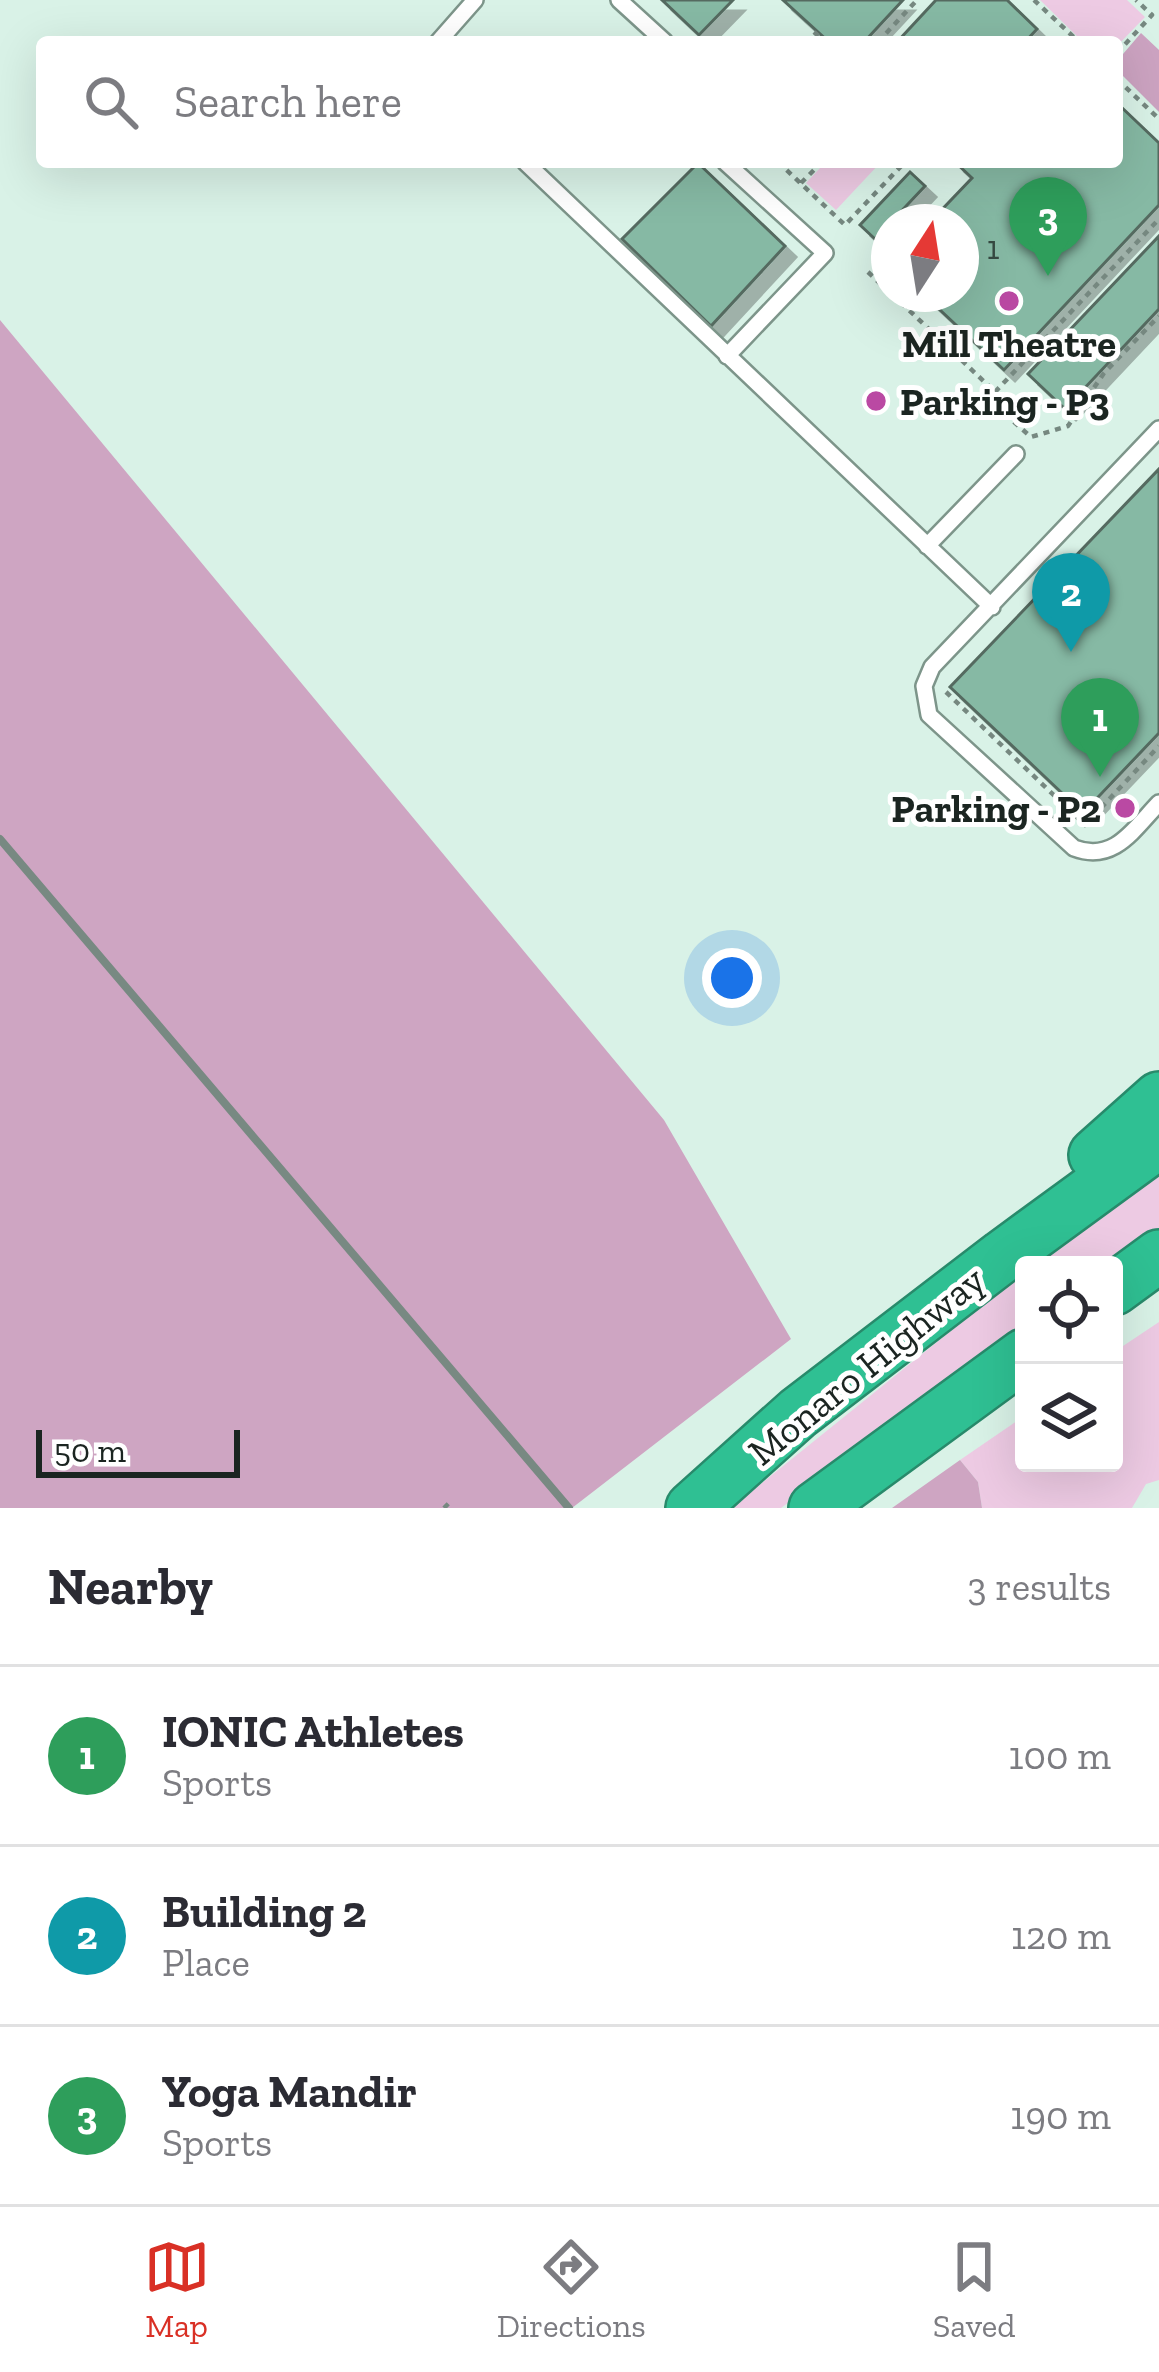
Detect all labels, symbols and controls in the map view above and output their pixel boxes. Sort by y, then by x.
search box [36,36,1123,168]
icon: search [78,69,144,135]
text: Search here [174,75,402,129]
pin: 3 [1009,177,1087,276]
north arrow [871,204,979,312]
house number: 1 [987,228,1000,267]
marker: Mill Theatre [996,288,1022,314]
place label: Mill Theatre [902,320,1116,367]
place label: Parking - P3 [900,378,1109,425]
marker: Parking - P3 [863,388,889,414]
pin: 2 [1032,553,1110,652]
pin: 1 [1061,678,1139,777]
place label: Parking - P2 [891,785,1101,832]
marker: Parking - P2 [1112,795,1138,821]
your location [702,948,762,1008]
street label: Monaro Highway [739,1256,994,1475]
map controls [1015,1256,1123,1472]
button: locate [1015,1256,1123,1364]
button: layers [1015,1364,1123,1472]
scale bar [36,1424,240,1477]
text: 50 m [54,1431,126,1470]
text: Nearby [48,1556,213,1617]
text: 3 results [967,1563,1111,1610]
text: IONIC Athletes [162,1705,464,1759]
text: 1 [79,1732,95,1779]
text: 100 m [1009,1732,1111,1779]
text: Sports [162,1759,272,1806]
text: Building 2 [162,1885,367,1939]
text: 2 [77,1912,97,1959]
text: 120 m [1011,1912,1111,1959]
text: Place [162,1939,250,1986]
text: Yoga Mandir [162,2065,417,2119]
text: 3 [77,2092,97,2139]
text: 190 m [1010,2092,1111,2139]
text: Sports [162,2119,272,2166]
tab: Map [144,2234,210,2345]
tab: Directions [497,2234,646,2345]
tab: Saved [933,2234,1015,2345]

